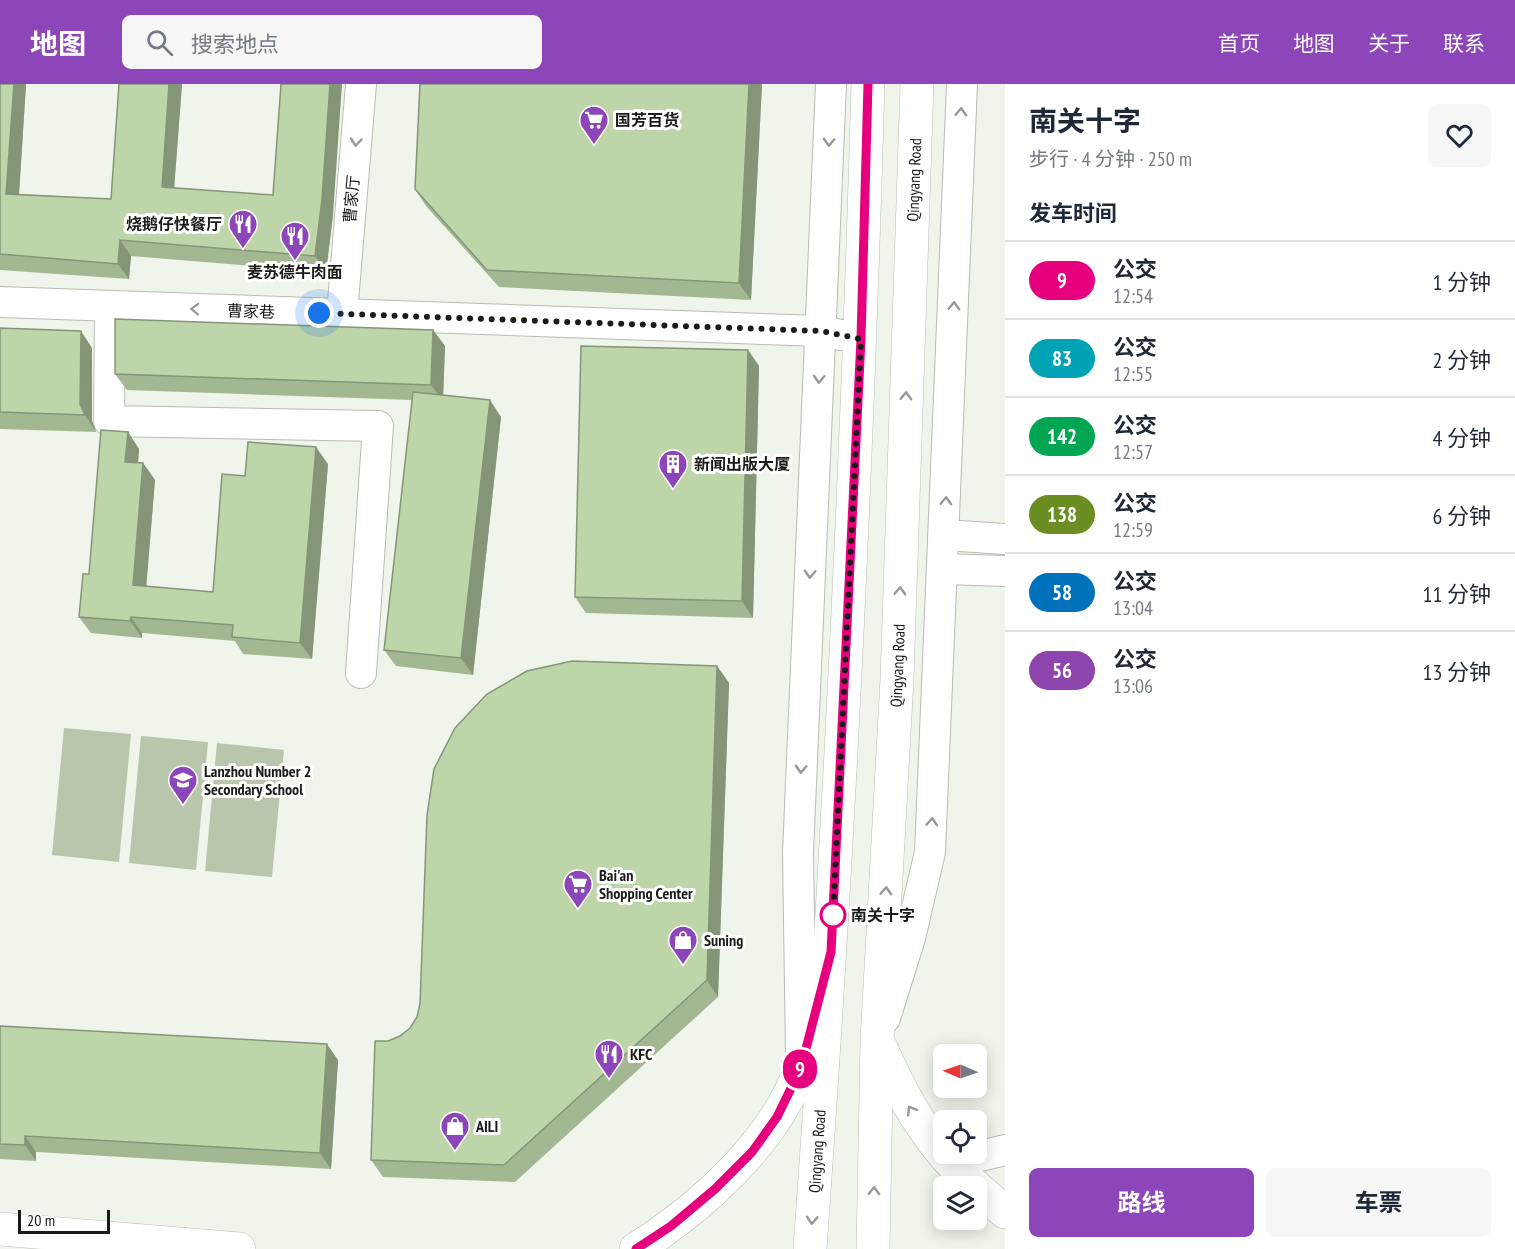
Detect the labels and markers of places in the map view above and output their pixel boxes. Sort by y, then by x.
supermarket icon: 国芳百货 [578,104,610,146]
place label: 国芳百货 [615,110,679,130]
restaurant icon: 烧鹅仔快餐厅 [227,208,259,250]
place label: 烧鹅仔快餐厅 [126,214,222,234]
restaurant icon: 麦苏德牛肉面 [279,220,311,262]
place label: 麦苏德牛肉面 [247,262,343,282]
building icon: 新闻出版大厦 [657,448,689,490]
place label: 新闻出版大厦 [694,454,790,474]
place label: Lanzhou Number 2 Secondary School [204,761,311,799]
school or university icon: Lanzhou Number 2 Secondary School [167,764,199,806]
place label: Bai'an Shopping Center [599,865,693,903]
supermarket icon: Bai'an Shopping Center [562,868,594,910]
marker: 南关十字 [820,902,846,928]
place label: 南关十字 [851,905,915,925]
shop icon: Suning [667,924,699,966]
place label: Suning [704,930,743,950]
restaurant icon: KFC [593,1038,625,1080]
place label: KFC [630,1044,653,1064]
shop icon: AILI [439,1110,471,1152]
place label: AILI [475,1116,498,1136]

